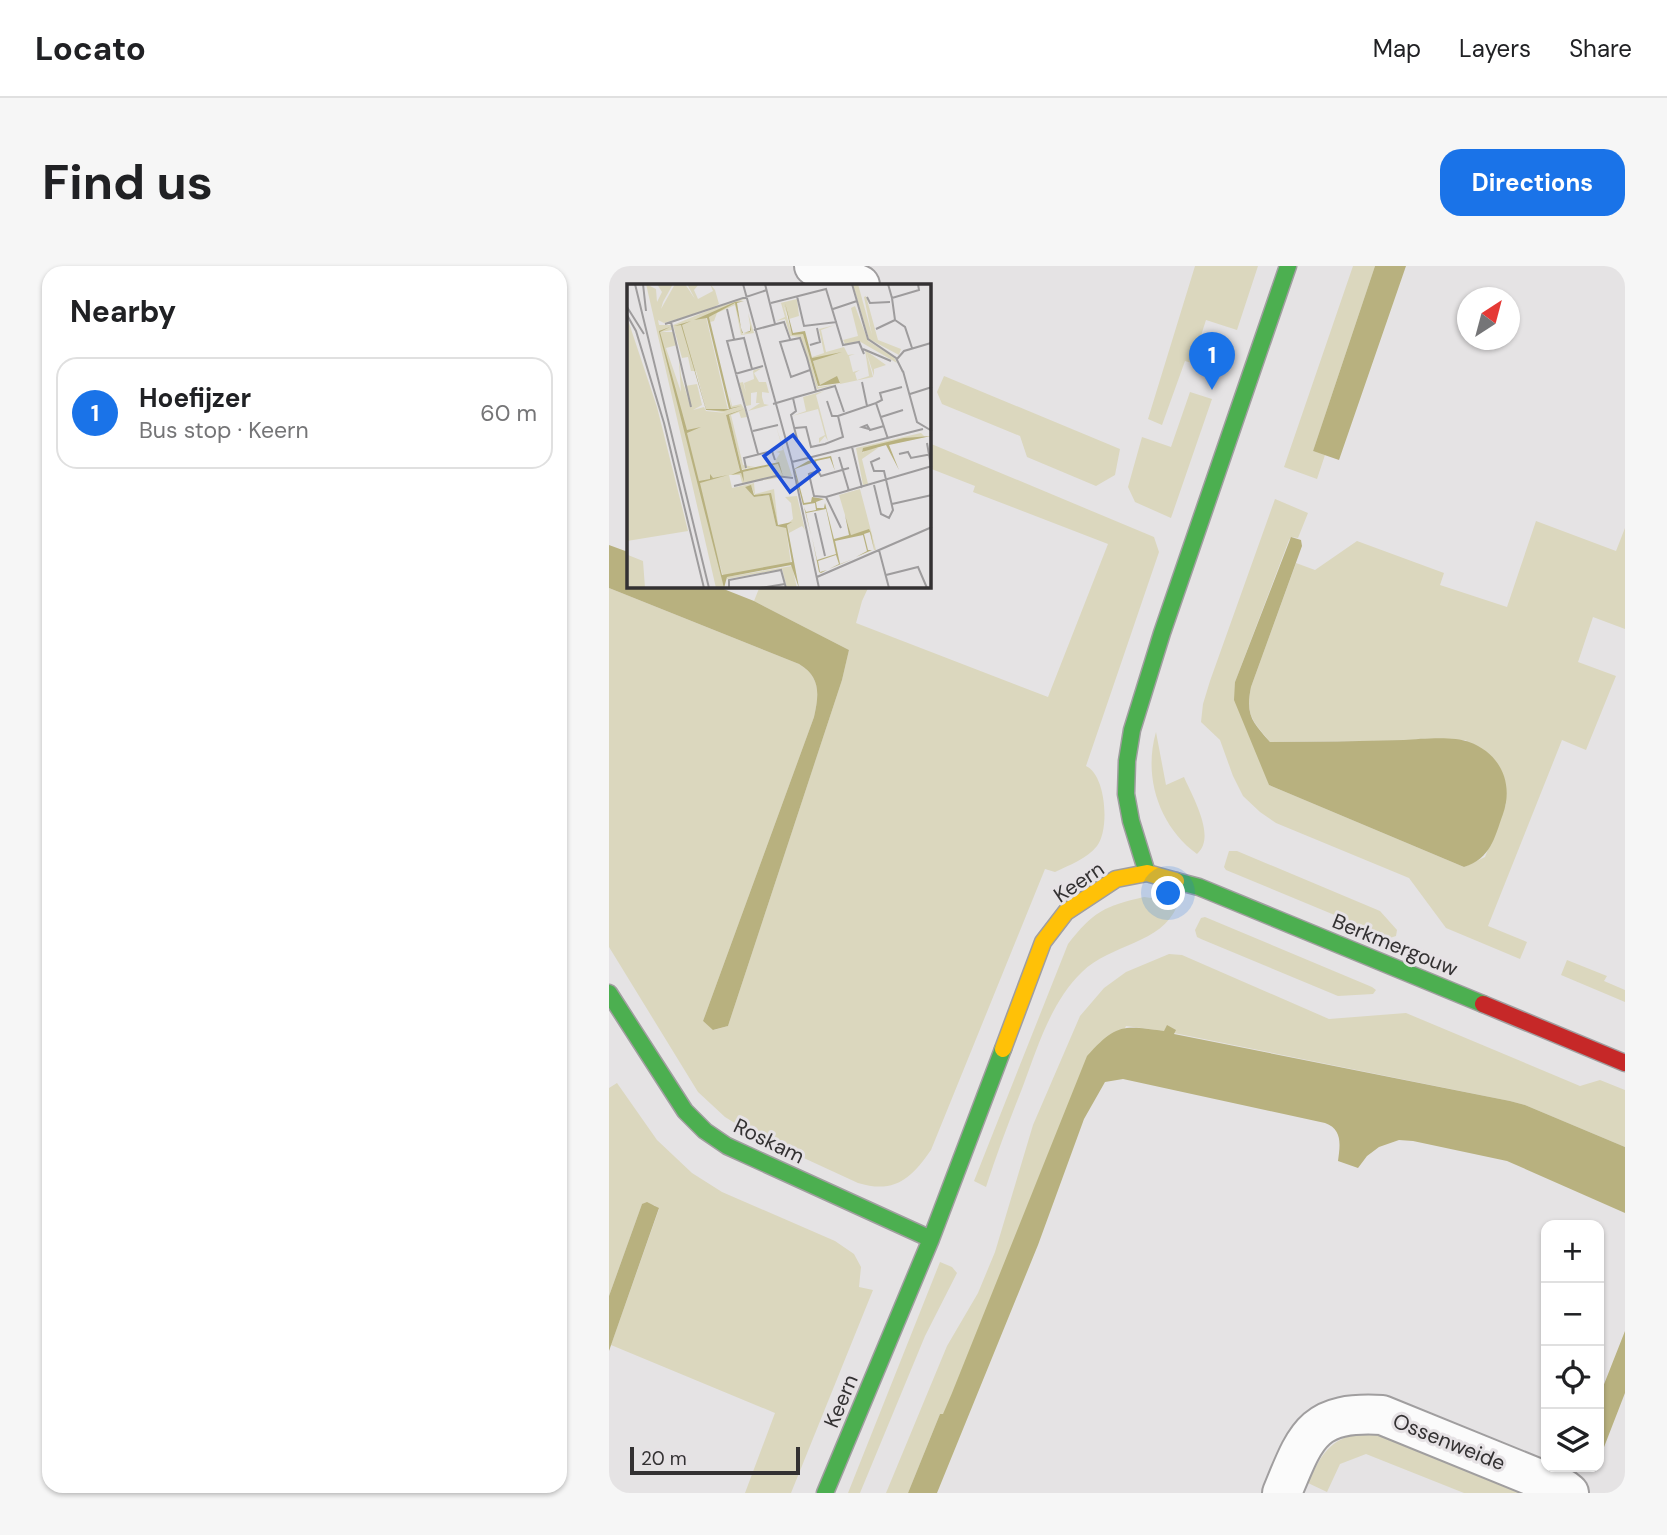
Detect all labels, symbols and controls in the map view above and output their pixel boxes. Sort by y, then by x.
text: Locato [35,27,146,70]
text: Map [1373,33,1421,64]
text: Layers [1459,33,1531,64]
text: Share [1569,33,1632,64]
button: Directions [1440,149,1625,216]
text: Find us [42,150,213,214]
inset map [627,284,931,588]
north arrow [1457,287,1520,350]
text: Nearby [70,292,176,331]
pin: 1 [1189,332,1235,390]
text: Hoefijzer [139,381,251,415]
text: 1 [91,398,99,428]
text: 60 m [480,398,537,428]
text: Bus stop · Keern [139,415,309,445]
street label: Keern [1048,855,1110,909]
your location [1151,876,1185,910]
street label: Berkmergouw [1328,907,1462,983]
street label: Roskam [729,1112,809,1170]
map controls [1541,1220,1604,1472]
button: + [1541,1220,1604,1283]
button: − [1541,1283,1604,1346]
button: locate [1541,1346,1604,1409]
street label: Keern [817,1370,865,1432]
street label: Ossenweide [1389,1407,1509,1477]
button: layers [1541,1409,1604,1472]
scale bar [630,1444,800,1476]
text: 20 m [641,1446,687,1471]

